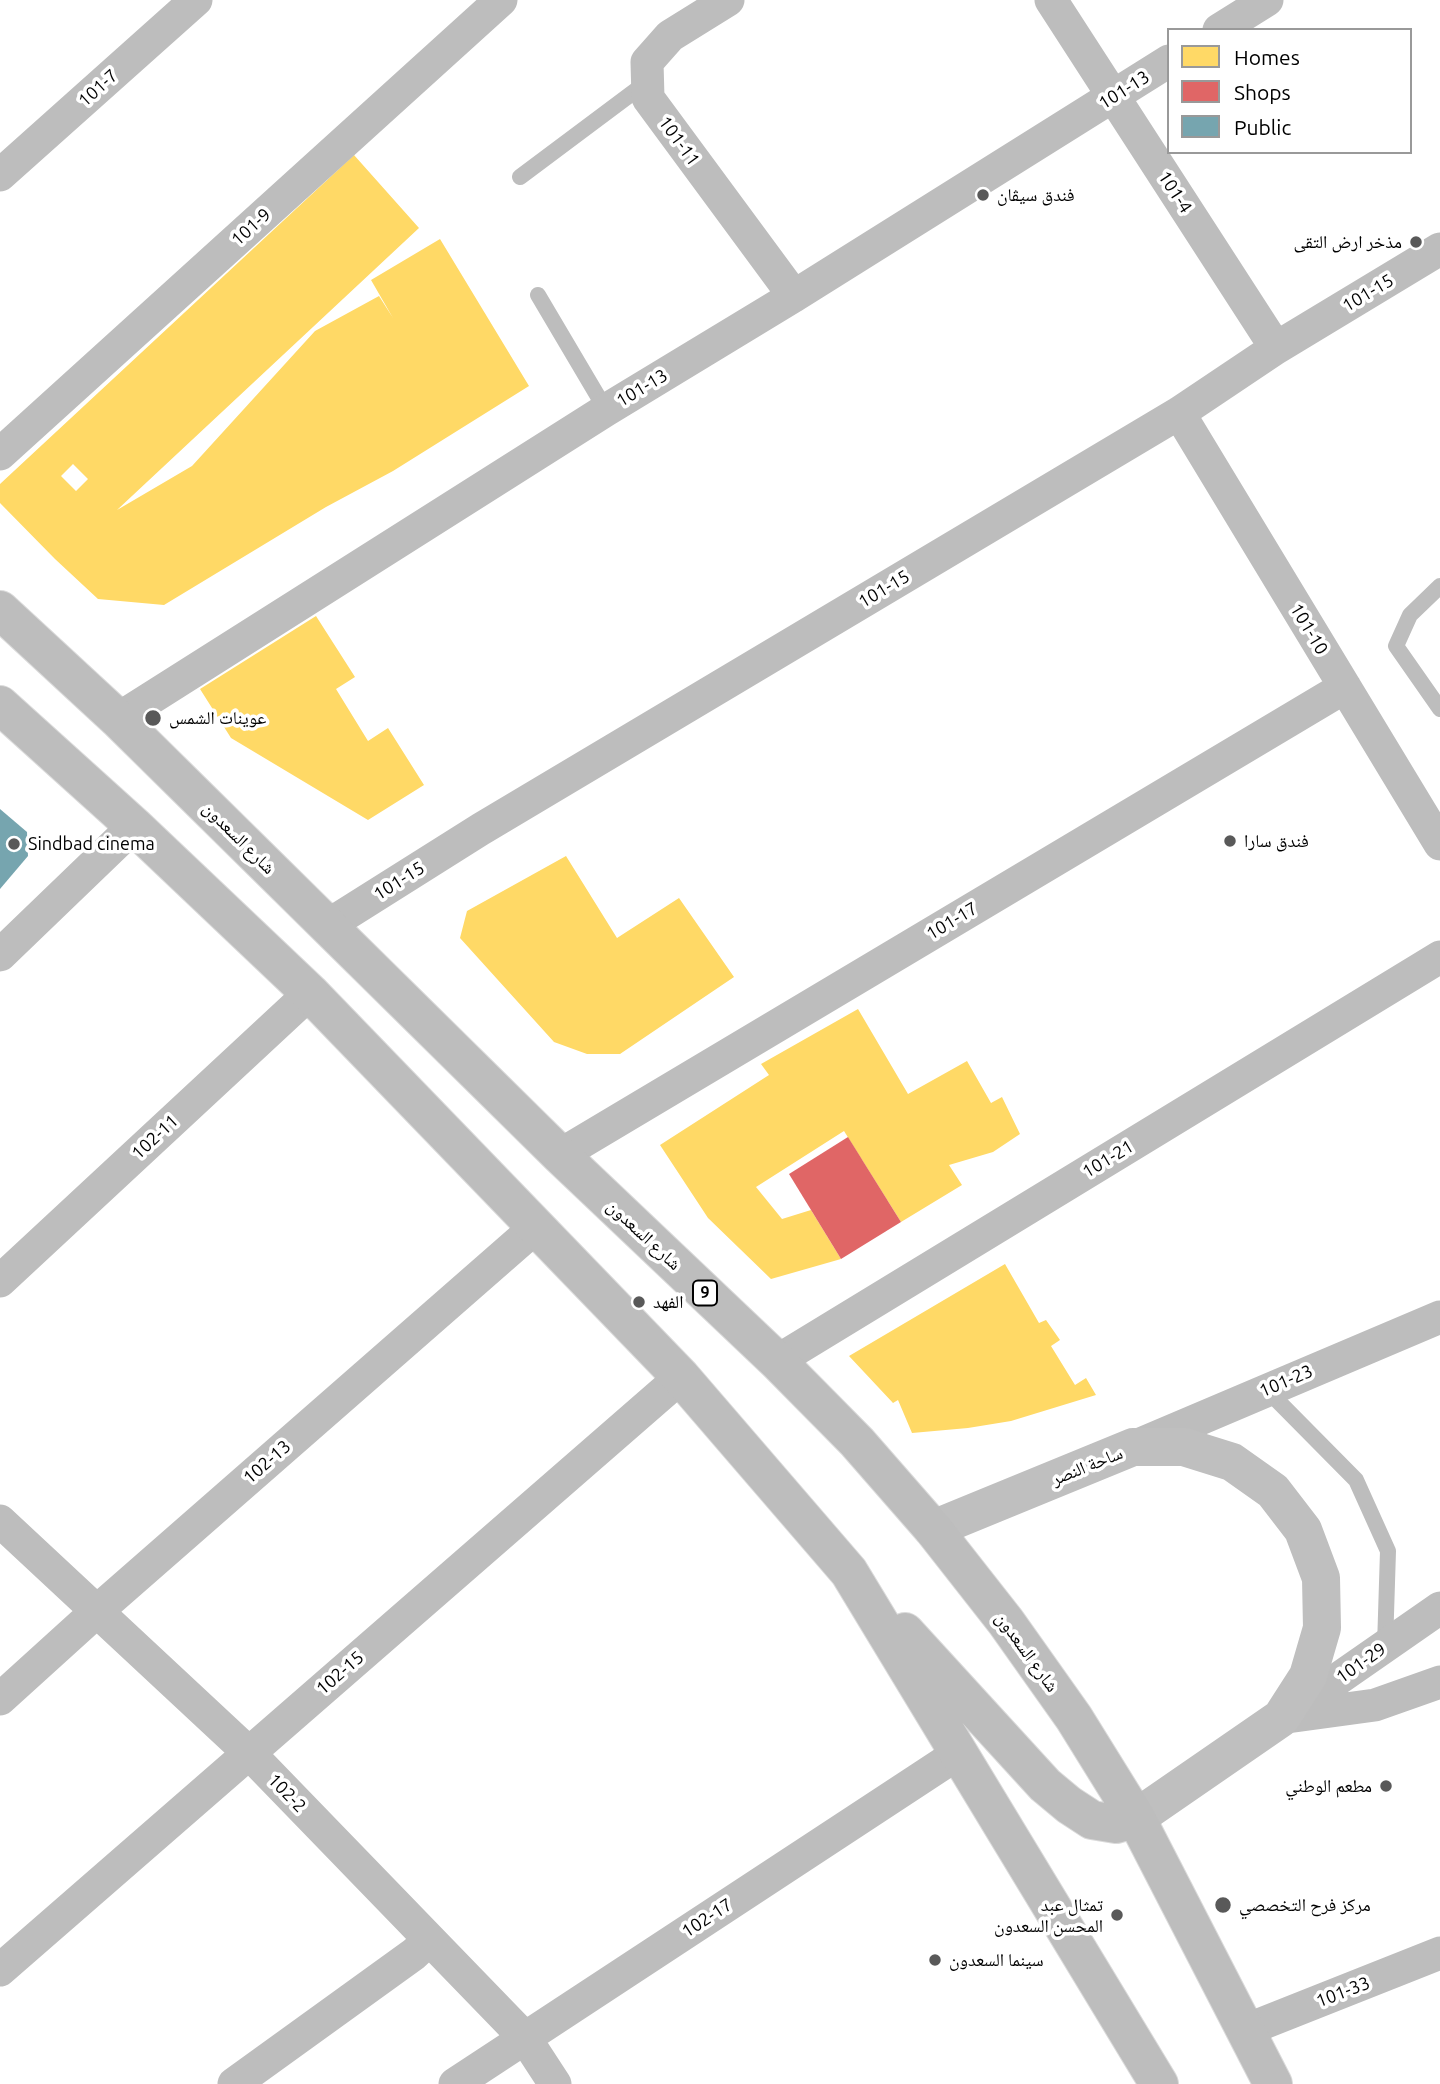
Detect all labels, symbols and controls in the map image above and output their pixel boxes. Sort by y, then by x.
legend [1167,28,1412,154]
text: Homes [1234,45,1300,69]
street label: 101-7 [74,65,122,111]
street label: 101-13 [1095,66,1153,114]
text: Shops [1234,80,1291,104]
street label: 101-11 [654,112,704,170]
text: Public [1234,115,1291,139]
street label: 101-4 [1153,167,1197,217]
place label: فندق سيڤان [997,184,1075,206]
marker: فندق سيڤان [975,187,991,203]
street label: 101-9 [227,204,275,250]
place label: مذخر ارض التقى [1293,231,1402,253]
marker: مذخر ارض التقى [1408,234,1424,250]
street label: 101-15 [1338,269,1398,317]
street label: 101-13 [612,364,672,412]
street label: 101-15 [854,565,914,613]
street label: 101-10 [1285,599,1333,659]
place label: عوينات الشمس [169,707,266,729]
marker: عوينات الشمس [143,708,163,728]
street label: شارع السعدون [198,797,280,879]
place label: فندق سارا [1244,830,1309,852]
place label: Sindbad cinema [28,833,155,855]
marker: فندق سارا [1222,833,1238,849]
marker: Sindbad cinema [6,836,22,852]
street label: 101-15 [370,857,428,905]
street label: 101-17 [922,897,982,945]
street label: 102-11 [127,1110,183,1164]
street label: 101-21 [1078,1135,1138,1183]
street label: شارع السعدون [603,1195,685,1275]
road number: 9 [693,1280,717,1306]
place label: الفهد [653,1291,683,1313]
marker: الفهد [631,1294,647,1310]
street label: 101-23 [1256,1360,1316,1402]
street label: 102-13 [239,1435,295,1489]
street label: ساحة النصر [1048,1442,1126,1490]
street label: شارع السعدون [991,1608,1063,1696]
street label: 101-29 [1332,1638,1390,1688]
street label: 102-15 [312,1646,368,1700]
street label: 102-2 [263,1769,311,1817]
place label: مطعم الوطني [1285,1775,1372,1797]
marker: مطعم الوطني [1378,1778,1394,1794]
street label: 102-17 [678,1894,736,1942]
place label: تمثال عبد المحسن السعدون [994,1894,1103,1937]
place label: مركز فرح التخصصي [1239,1894,1371,1916]
marker: مركز فرح التخصصي [1213,1895,1233,1915]
marker: تمثال عبد المحسن السعدون [1109,1907,1125,1923]
place label: سينما السعدون [949,1949,1044,1971]
marker: سينما السعدون [927,1952,943,1968]
street label: 101-33 [1313,1972,1373,2012]

